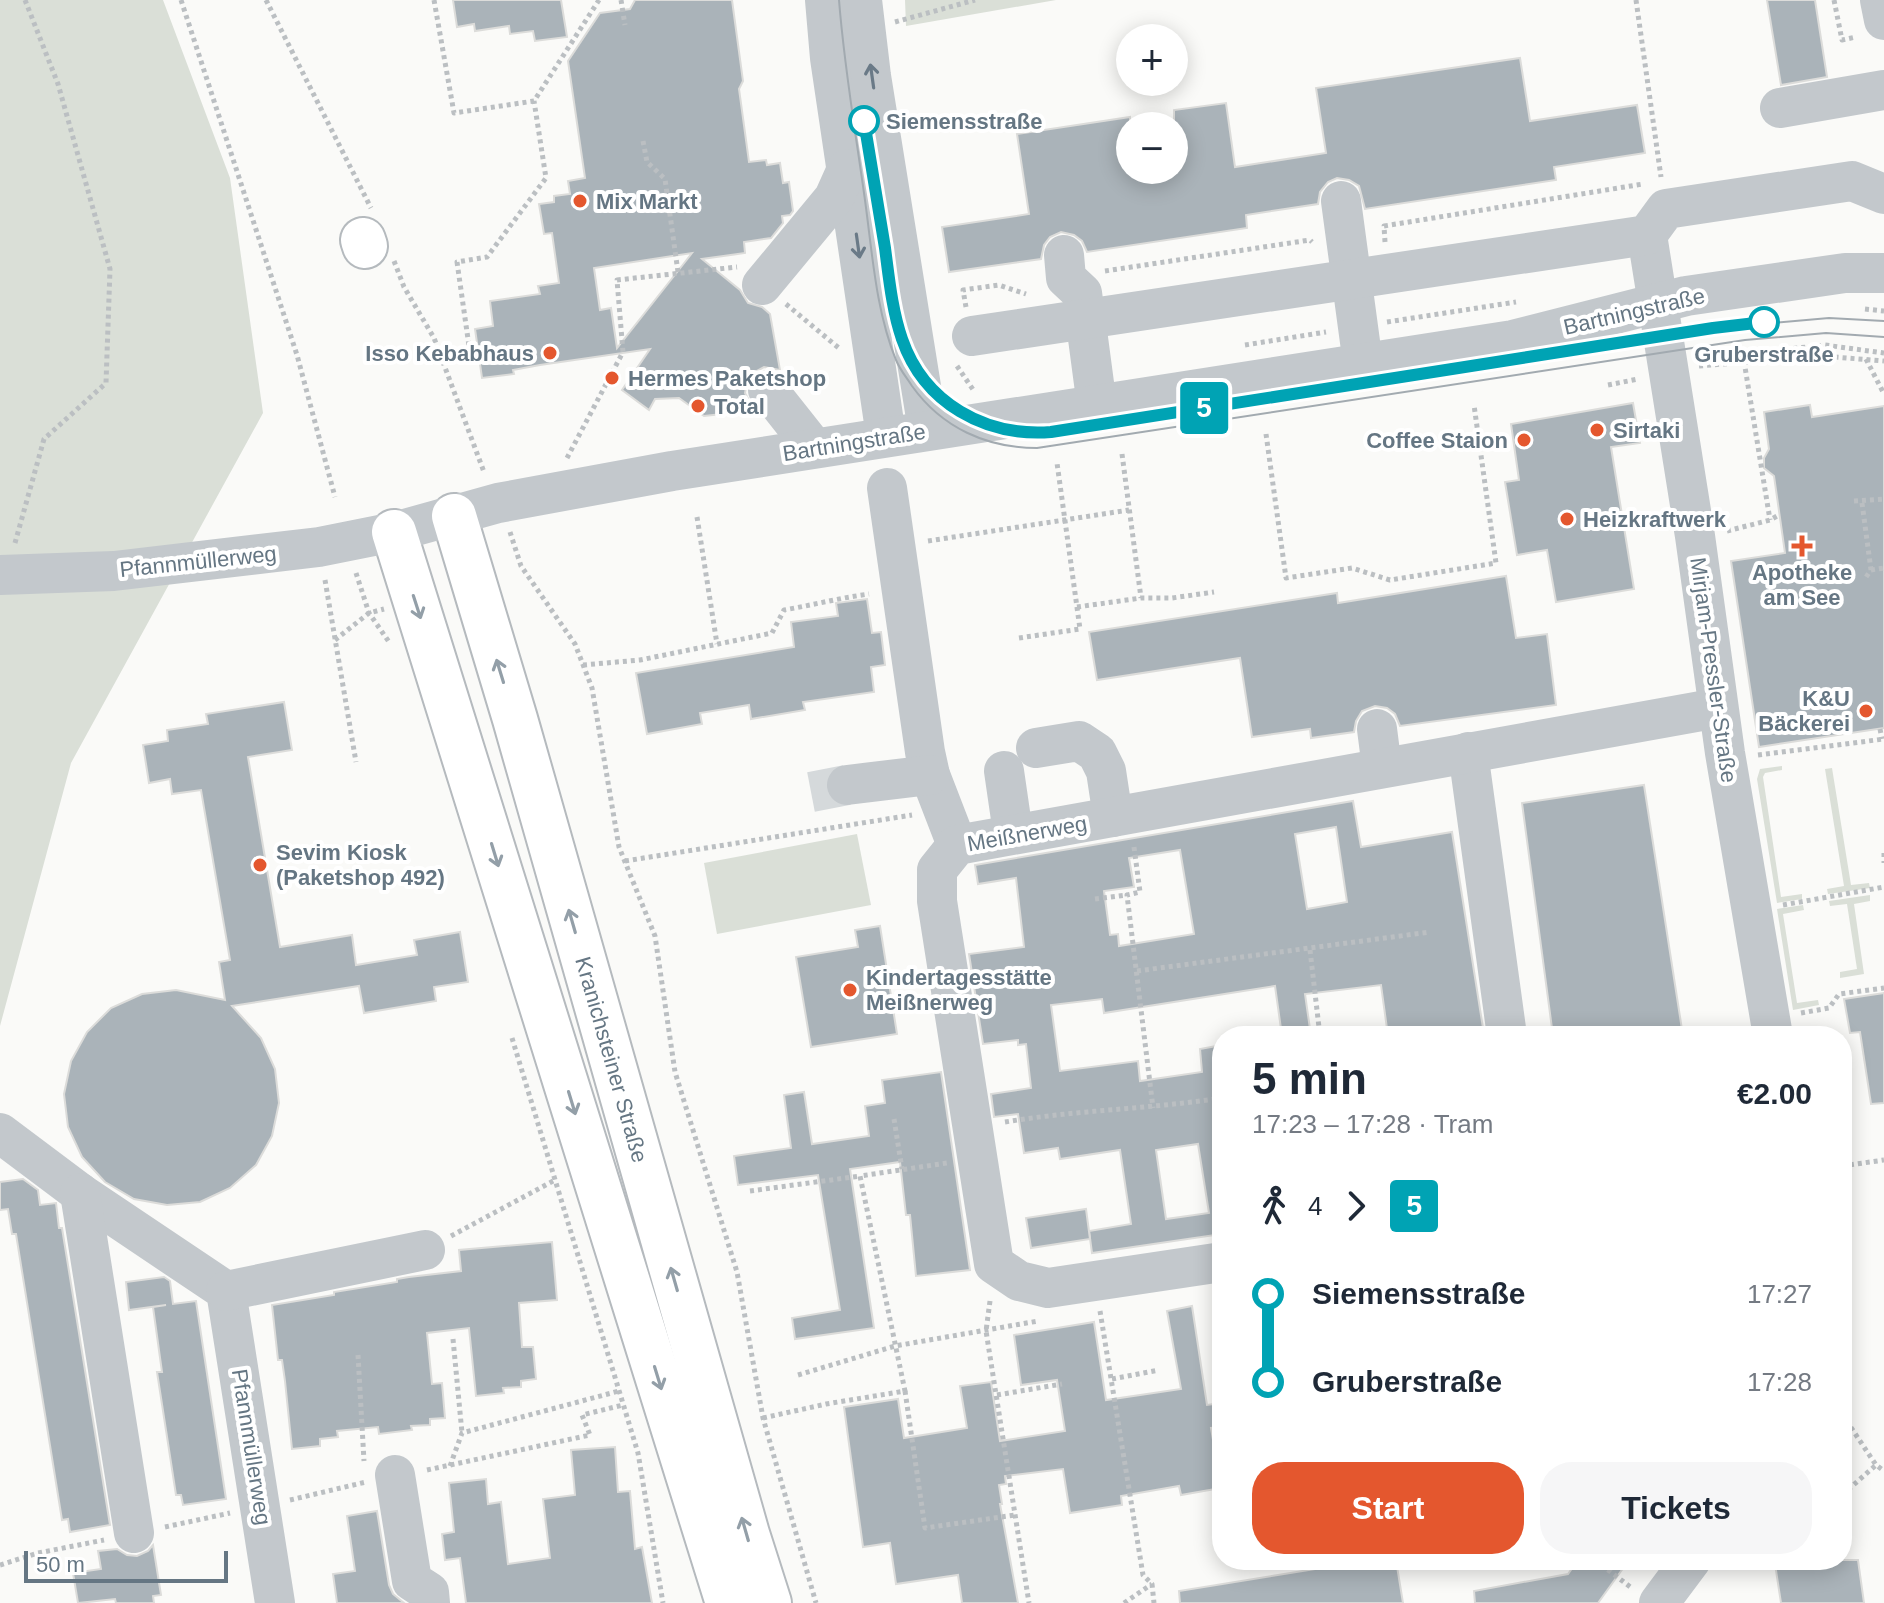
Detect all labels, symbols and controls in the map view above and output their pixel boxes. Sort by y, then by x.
map controls [1116,24,1188,184]
button: + [1116,24,1188,96]
one-way arrow [864,64,879,89]
marker: Siemensstraße [849,106,879,136]
place label: Siemensstraße [886,109,1043,134]
button: − [1116,112,1188,184]
place label: Mix Markt [596,189,698,214]
marker: Mix Markt [571,192,589,210]
one-way arrow [851,233,866,258]
street label: Bartningstraße [1561,283,1707,340]
marker: Gruberstraße [1749,307,1779,337]
place label: Isso Kebabhaus [365,341,534,366]
place label: Gruberstraße [1694,342,1834,367]
marker: Isso Kebabhaus [541,344,559,362]
place label: Hermes Paketshop [628,366,826,391]
marker: Hermes Paketshop [603,369,621,387]
line badge: 5 [1178,382,1230,434]
text: 5 [1196,392,1212,423]
place label: Total [714,394,765,419]
marker: Total [689,397,707,415]
place label: Sirtaki [1613,418,1680,443]
street label: Bartningstraße [781,419,927,466]
marker: Sirtaki [1588,421,1606,439]
place label: Coffee Staion [1366,428,1508,453]
marker: Coffee Staion [1515,431,1533,449]
place label: Heizkraftwerk [1583,507,1727,532]
marker: Heizkraftwerk [1558,510,1576,528]
marker: Apotheke am See [1793,537,1811,555]
street label: Pfannmüllerweg [118,541,278,582]
street label: Mirjam-Pressler-Straße [1685,556,1742,784]
place label: Apotheke am See [1752,560,1852,610]
one-way arrow [411,594,426,619]
one-way arrow [492,659,506,684]
place label: K&U Bäckerei [1758,686,1850,736]
marker: K&U Bäckerei [1857,702,1875,720]
street label: Meißnerweg [965,811,1089,856]
place label: Sevim Kiosk (Paketshop 492) [276,840,445,890]
one-way arrow [489,842,503,867]
marker: Sevim Kiosk (Paketshop 492) [251,856,269,874]
one-way arrow [564,908,579,934]
street label: Kranichsteiner Straße [570,954,653,1165]
place label: Kindertagesstätte Meißnerweg [866,965,1052,1015]
marker: Kindertagesstätte Meißnerweg [841,981,859,999]
text: 5 min [1252,1054,1367,1103]
text: €2.00 [1737,1077,1812,1110]
one-way arrow [565,1090,580,1116]
text: 17:23 – 17:28 · Tram [1252,1109,1493,1139]
icon: walk [1252,1184,1296,1228]
icon: forward [1334,1184,1378,1228]
text: 5 [1406,1190,1422,1221]
text: 4 [1308,1191,1322,1221]
one-way arrow [666,1266,681,1292]
text: Siemensstraße [1312,1277,1525,1310]
text: 17:27 [1747,1279,1812,1309]
one-way arrow [651,1365,666,1391]
text: Gruberstraße [1312,1365,1502,1398]
street label: Pfannmüllerweg [227,1367,276,1527]
text: 17:28 [1747,1367,1812,1397]
button: Start [1252,1462,1524,1554]
button: Tickets [1540,1462,1812,1554]
one-way arrow [737,1516,752,1542]
scale bar [24,1547,228,1583]
text: 50 m [36,1552,85,1577]

